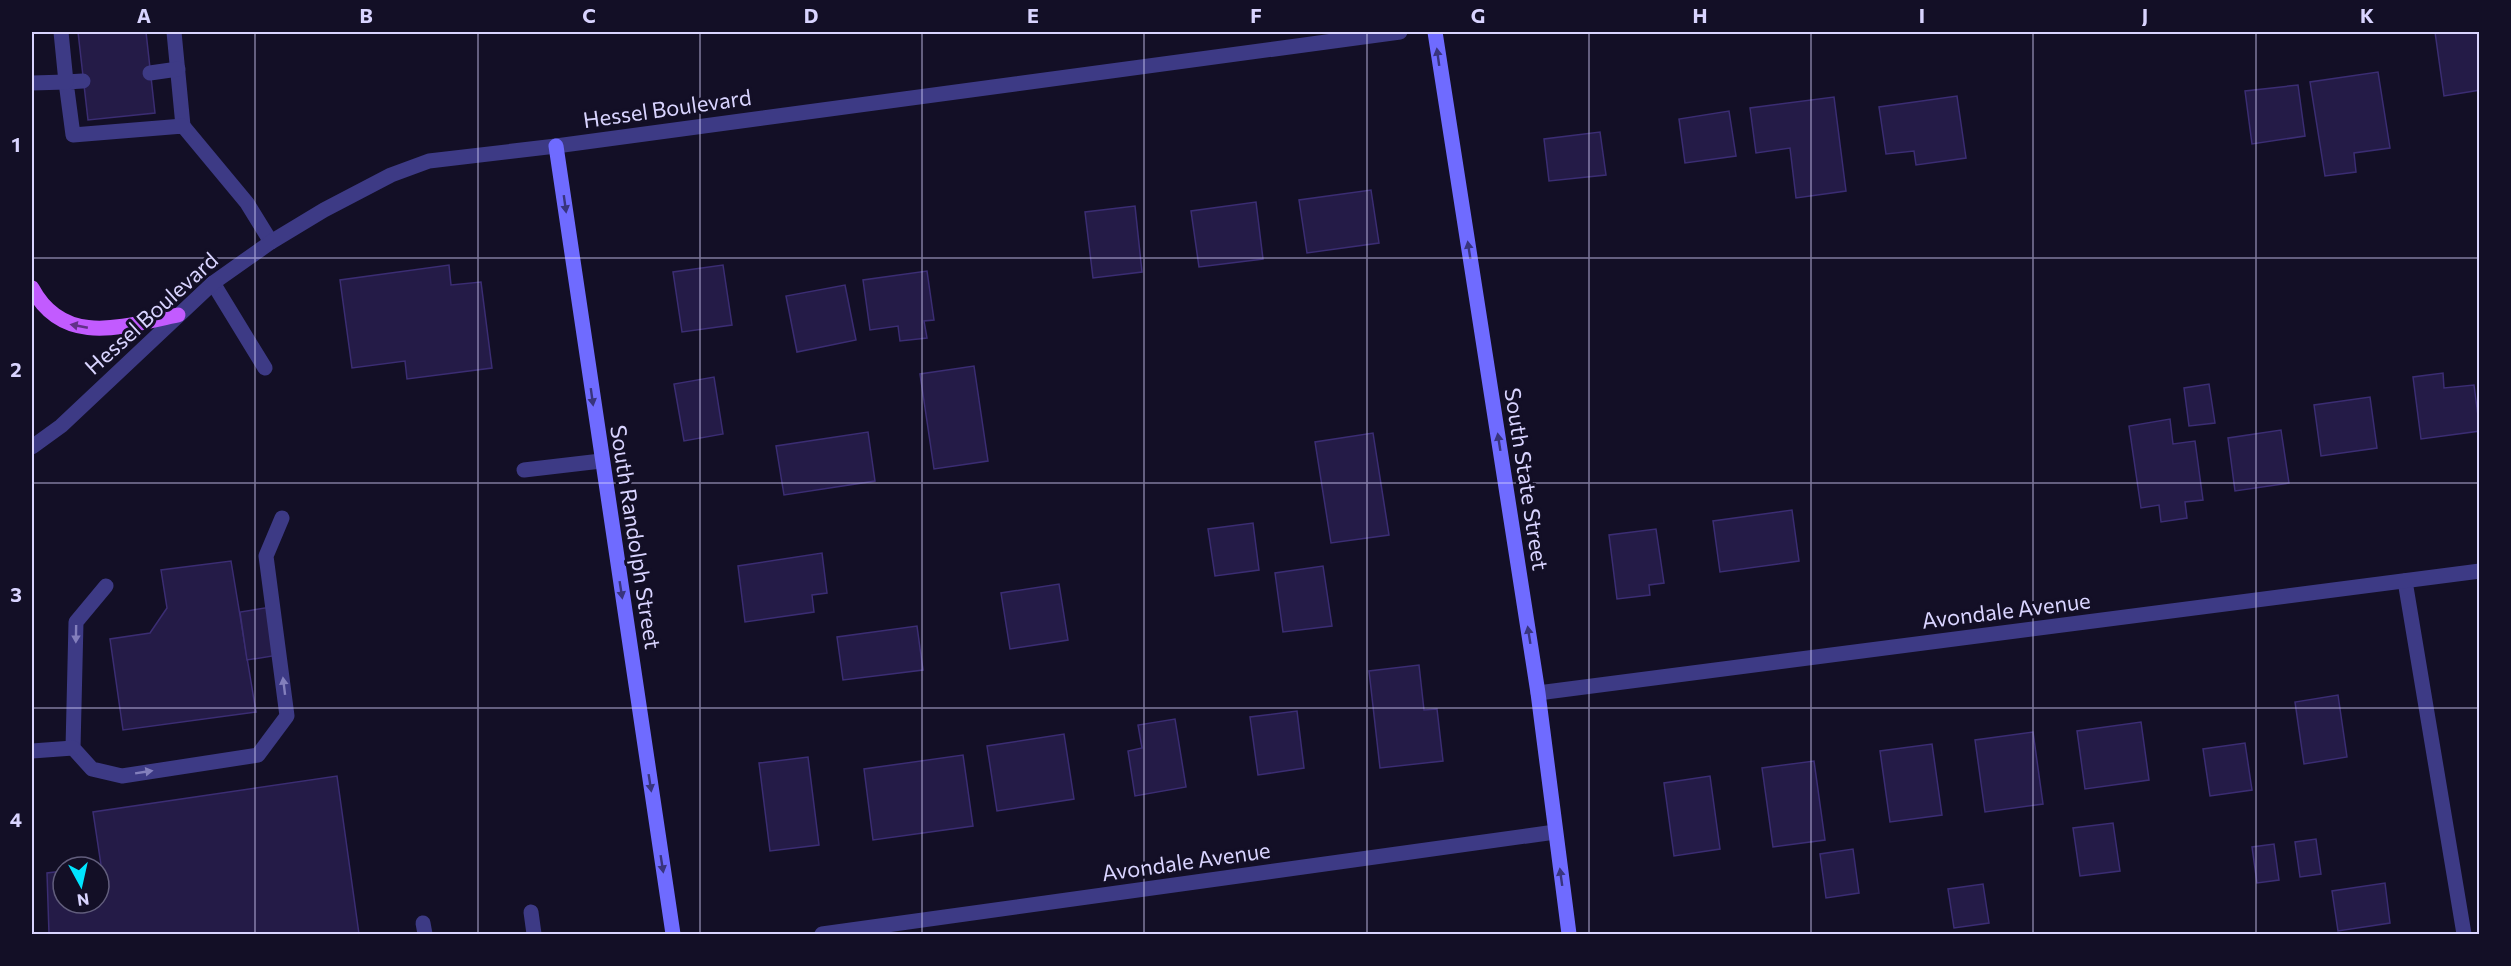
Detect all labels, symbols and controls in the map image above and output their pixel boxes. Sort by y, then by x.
text: A [137,3,151,27]
text: B [359,3,373,27]
text: C [582,3,596,27]
text: D [804,3,818,27]
text: E [1027,3,1039,27]
text: F [1250,3,1262,27]
text: G [1471,3,1485,27]
text: H [1693,3,1708,27]
text: I [1919,3,1925,27]
text: J [2142,3,2148,27]
text: K [2360,3,2374,27]
one-way arrow [1434,47,1443,66]
street label: Hessel Boulevard [581,83,753,133]
text: 1 [11,132,21,156]
one-way arrow [560,195,569,214]
one-way arrow [1464,240,1473,259]
street label: Hessel Boulevard [79,246,223,380]
one-way arrow [69,321,88,330]
text: 2 [10,357,22,381]
street label: South State Street [1499,386,1555,572]
one-way arrow [588,388,597,407]
street label: South Randolph Street [605,423,667,651]
one-way arrow [1494,433,1503,452]
one-way arrow [617,581,626,600]
text: 3 [10,582,22,606]
street label: Avondale Avenue [1920,586,2092,634]
one-way arrow [71,624,81,643]
one-way arrow [1525,625,1534,644]
one-way arrow [279,676,288,695]
one-way arrow [134,768,153,777]
one-way arrow [646,773,655,792]
text: 4 [10,807,22,831]
street label: Avondale Avenue [1100,836,1272,886]
one-way arrow [658,854,667,873]
north arrow [51,855,111,915]
one-way arrow [1557,867,1566,886]
text: N [76,890,90,911]

